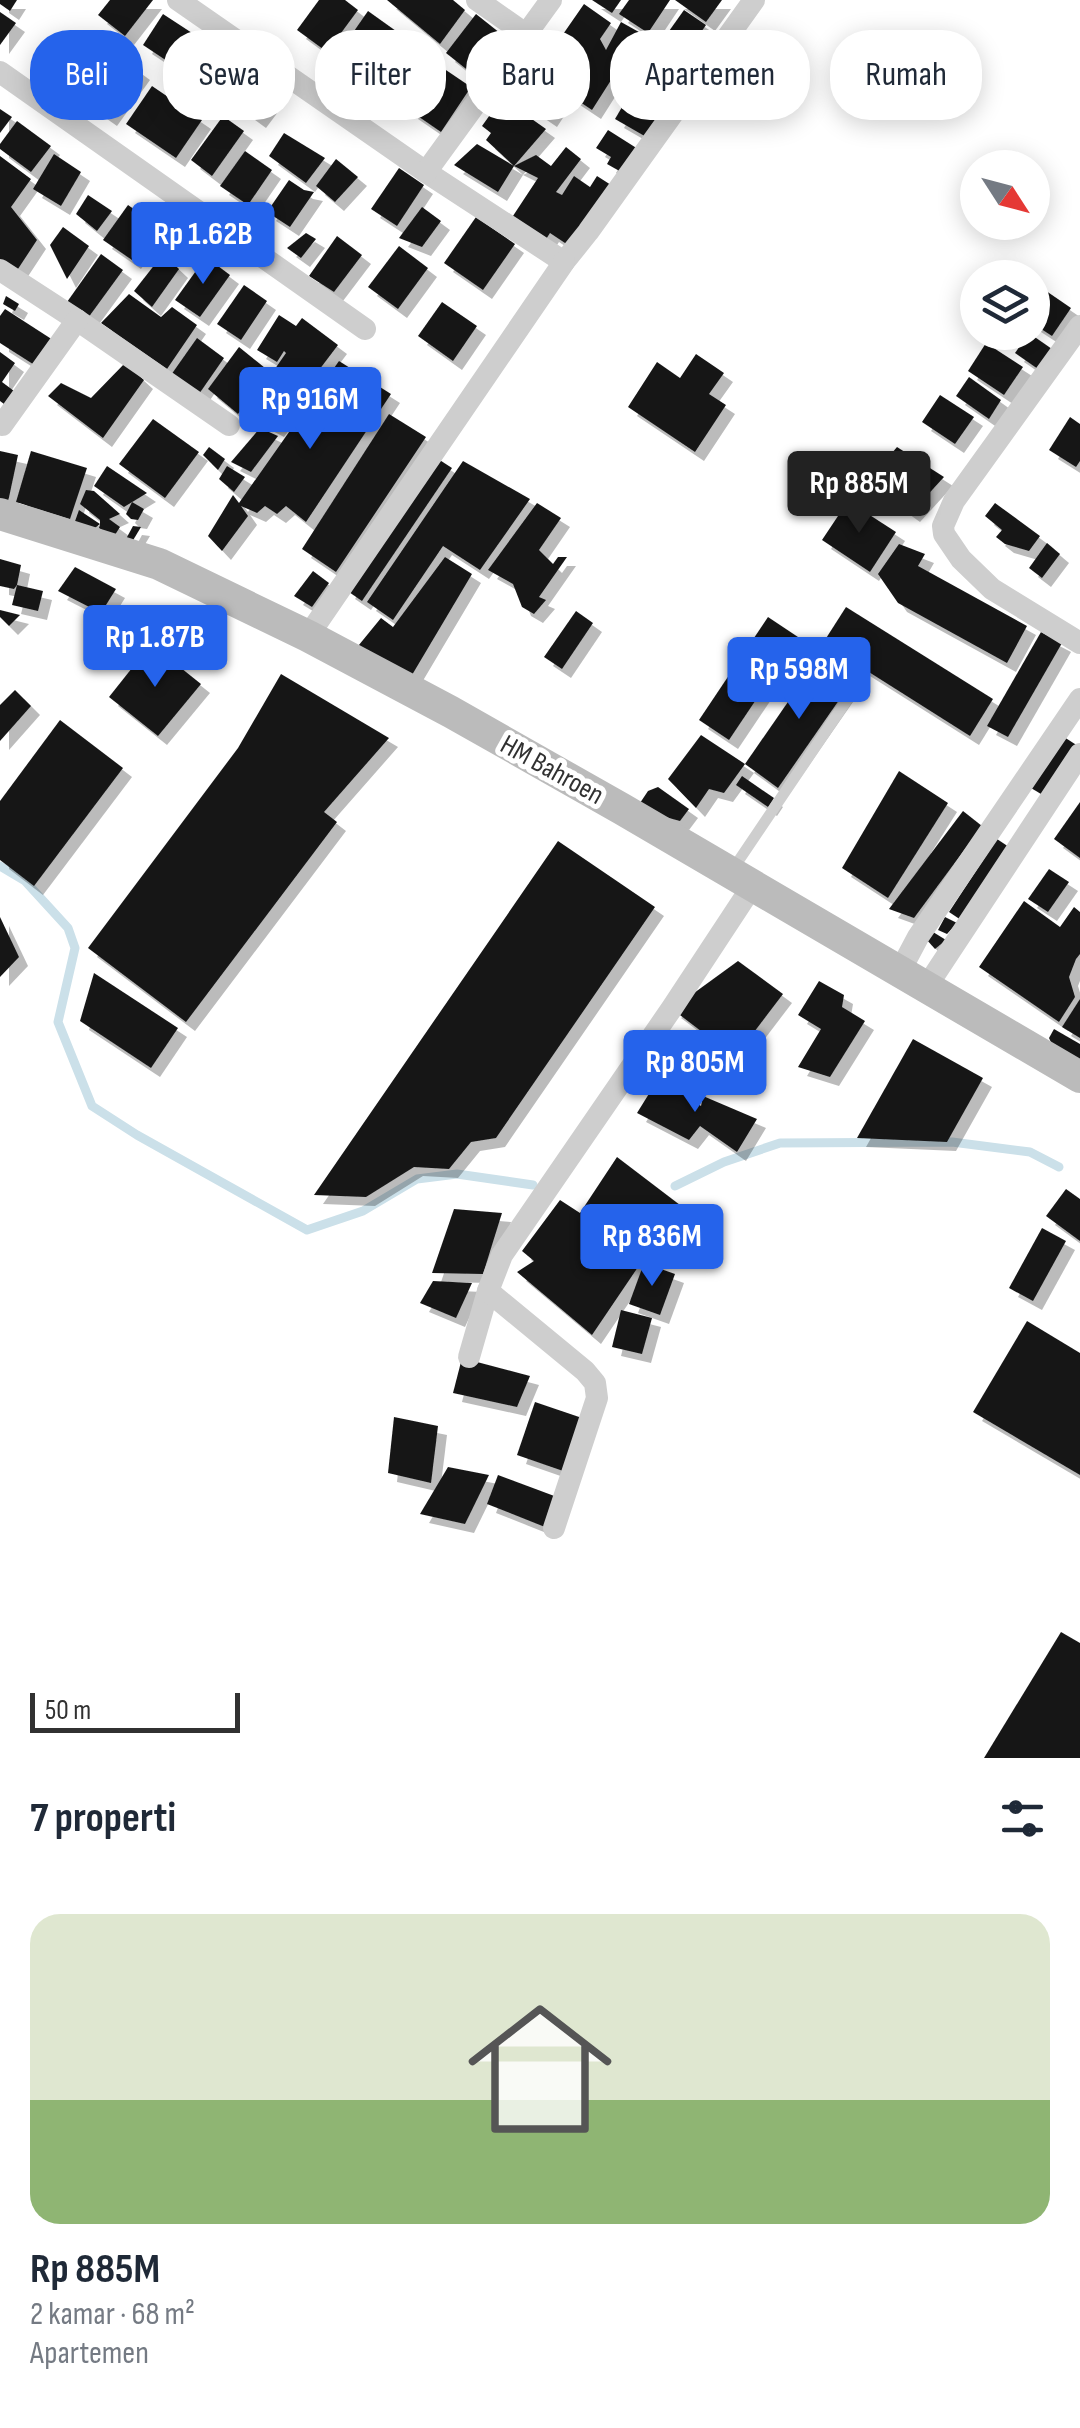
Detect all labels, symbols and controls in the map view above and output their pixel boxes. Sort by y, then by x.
chip: Beli [30,30,143,120]
chip: Sewa [163,30,295,120]
chip: Filter [315,30,446,120]
chip: Baru [466,30,590,120]
chip: Apartemen [610,30,810,120]
chip: Rumah [830,30,982,120]
north arrow [960,150,1050,240]
map controls [960,150,1050,350]
pin: Rp 1.62B [100,202,306,287]
text: Rp 1.62B [154,215,252,254]
button: layers [960,260,1050,350]
pin: Rp 916M [218,367,402,452]
text: Rp 916M [261,380,359,419]
pin: Rp 885M [767,451,951,536]
text: Rp 885M [809,464,909,503]
pin: Rp 1.87B [52,605,258,690]
text: Rp 1.87B [105,618,205,657]
pin: Rp 598M [707,637,891,722]
text: Rp 598M [749,650,849,689]
street label: HM Bahroen [495,728,609,812]
pin: Rp 805M [603,1030,787,1115]
text: Rp 805M [645,1043,745,1082]
pin: Rp 836M [560,1204,744,1289]
text: Rp 836M [602,1217,702,1256]
scale bar [30,1688,240,1732]
text: 50 m [45,1694,91,1727]
icon: filters [995,1791,1050,1846]
text: 7 properti [30,1793,176,1844]
icon: home [450,1979,630,2159]
text: Rp 885M [30,2244,160,2295]
text: 2 kamar · 68 m² [30,2295,195,2334]
text: Apartemen [30,2334,149,2373]

